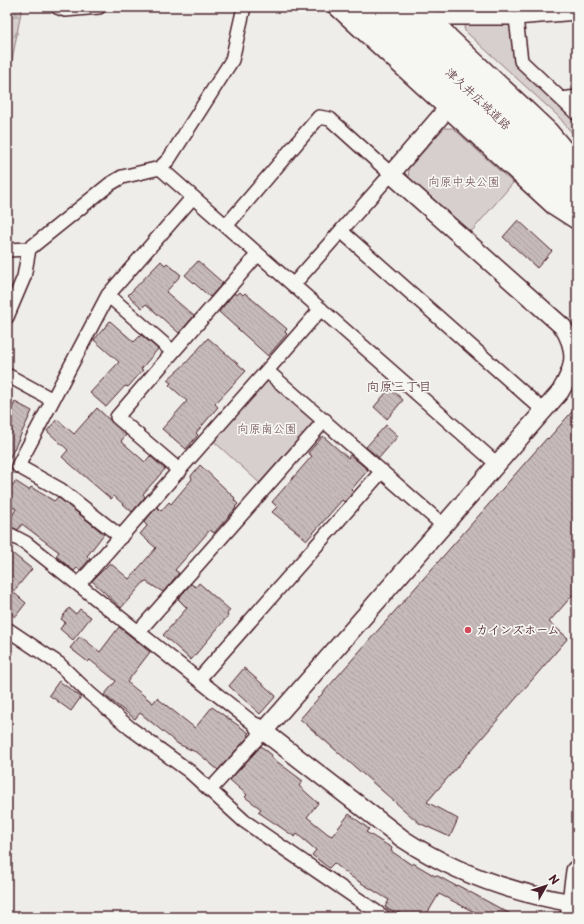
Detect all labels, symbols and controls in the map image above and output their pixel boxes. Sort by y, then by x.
street label: 津久井広域道路 [442,63,516,134]
park label: 向原中央公園 [428,172,500,190]
district label: 向原三丁目 [366,376,432,395]
park label: 向原南公園 [237,419,297,437]
place label: カインズホーム [476,620,560,638]
marker: カインズホーム [463,625,473,635]
north arrow [526,866,566,906]
text: N [545,871,564,888]

